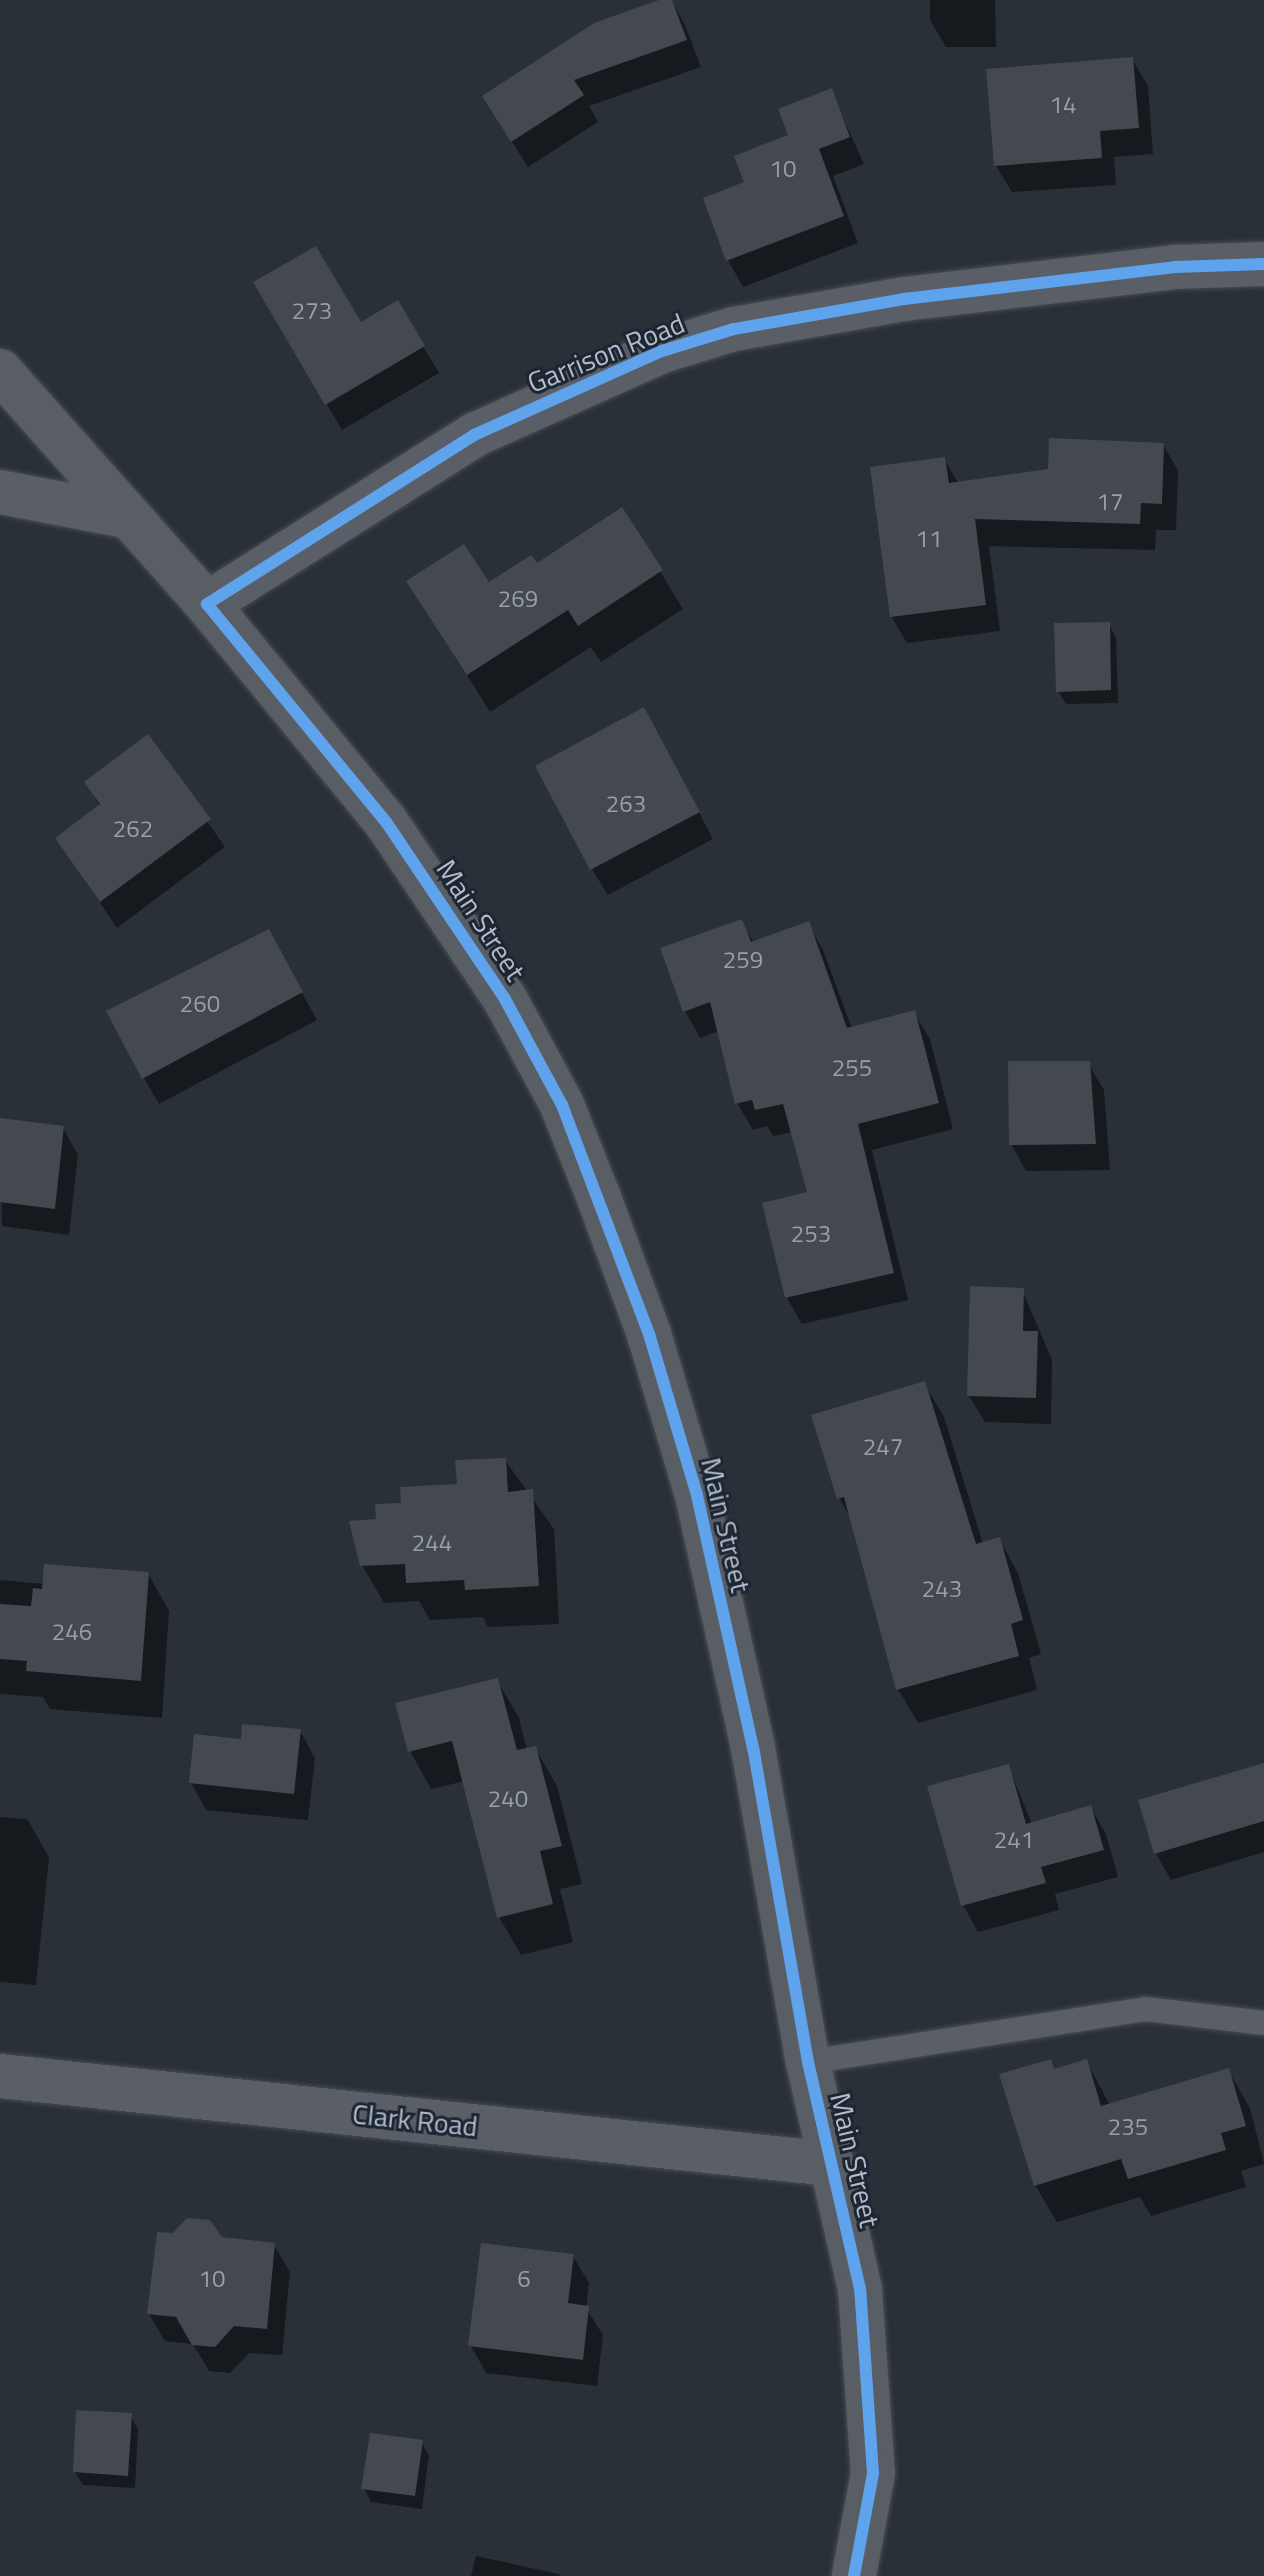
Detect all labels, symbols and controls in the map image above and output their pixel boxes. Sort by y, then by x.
house number: 14 [1050,91,1076,119]
house number: 10 [770,155,796,183]
house number: 273 [292,297,332,325]
street label: Garrison Road [523,306,689,400]
house number: 17 [1097,488,1123,516]
house number: 11 [916,525,942,553]
house number: 269 [498,585,538,613]
house number: 263 [606,790,646,818]
house number: 262 [113,815,153,843]
street label: Main Street [430,853,532,987]
house number: 259 [723,946,763,974]
house number: 260 [180,990,220,1018]
house number: 255 [832,1054,872,1082]
house number: 253 [791,1220,831,1248]
house number: 247 [863,1433,903,1461]
street label: Main Street [694,1454,758,1596]
house number: 244 [412,1529,452,1557]
house number: 243 [922,1575,962,1603]
house number: 246 [52,1618,92,1646]
house number: 240 [488,1785,528,1813]
house number: 241 [994,1826,1034,1854]
street label: Main Street [823,2089,887,2231]
street label: Clark Road [351,2097,479,2143]
house number: 235 [1108,2113,1148,2141]
house number: 10 [199,2265,225,2293]
house number: 6 [517,2265,531,2293]

